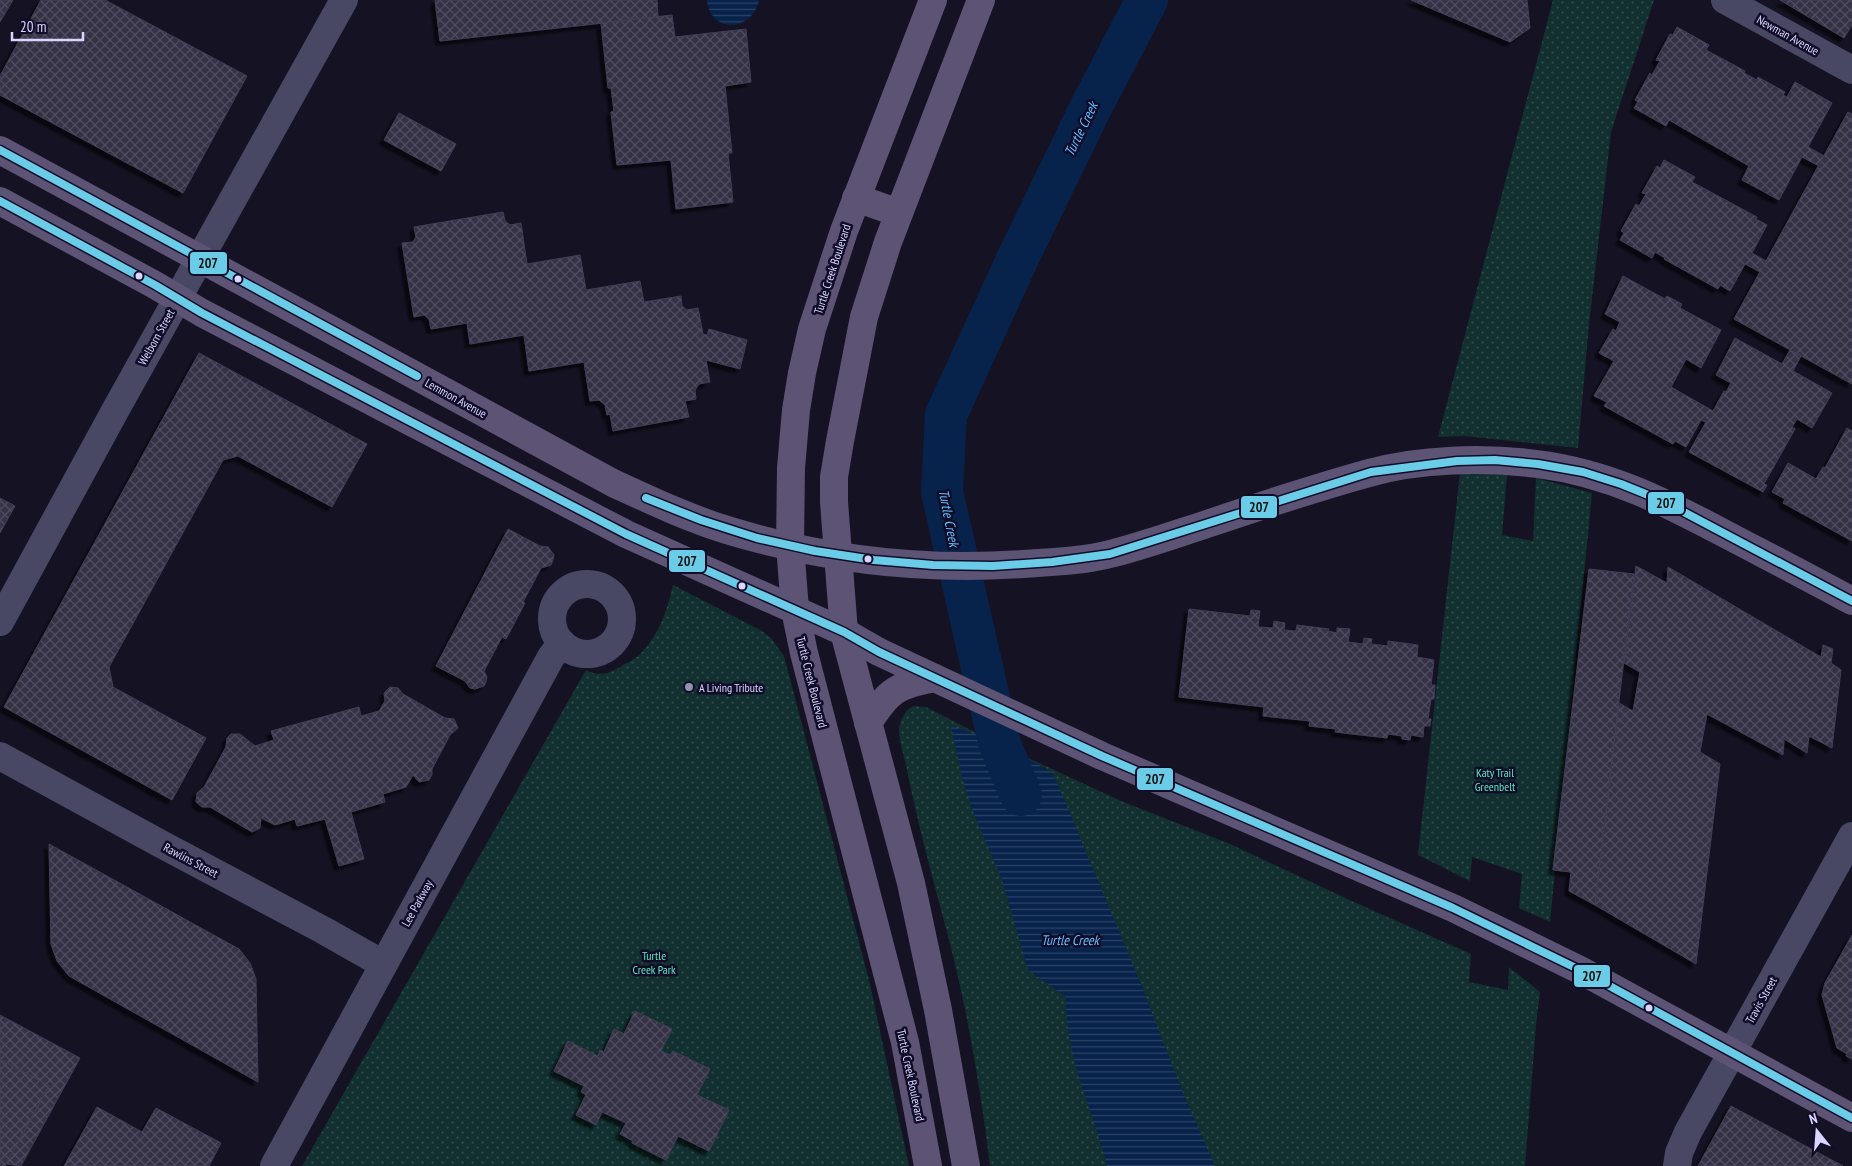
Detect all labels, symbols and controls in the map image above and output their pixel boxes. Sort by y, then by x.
scale bar [12,10,84,42]
street label: Newman Avenue [1754,12,1822,58]
text: 20 m [20,17,46,36]
water label: Turtle Creek [1060,98,1103,159]
street label: Turtle Creek Boulevard [810,222,854,316]
line badge: 207 [189,251,228,275]
text: 207 [198,254,218,272]
unlabelled marker [134,271,144,281]
unlabelled marker [233,274,243,284]
street label: Welborn Street [134,306,178,368]
street label: Lemmon Avenue [423,375,489,421]
water label: Turtle Creek [935,488,964,550]
line badge: 207 [1647,491,1685,515]
text: 207 [1656,494,1676,512]
line badge: 207 [1240,495,1278,519]
text: 207 [1249,498,1269,516]
line badge: 207 [668,549,706,573]
text: 207 [677,552,697,570]
unlabelled marker [863,554,873,564]
unlabelled marker [737,581,747,591]
street label: Turtle Creek Boulevard [793,635,831,729]
place label: A Living Tribute [699,680,763,695]
marker: A Living Tribute [683,681,695,693]
park label: Katy Trail Greenbelt [1475,765,1516,794]
line badge: 207 [1136,767,1174,791]
text: 207 [1145,770,1165,788]
street label: Rawlins Street [161,839,222,881]
street label: Lee Parkway [398,877,436,929]
water label: Turtle Creek [1041,931,1101,949]
park label: Turtle Creek Park [632,948,676,977]
line badge: 207 [1573,964,1611,988]
text: 207 [1582,967,1602,985]
street label: Travis Street [1742,973,1780,1026]
unlabelled marker [1644,1003,1654,1013]
street label: Turtle Creek Boulevard [894,1028,928,1122]
north arrow [1792,1106,1842,1156]
text: N [1807,1109,1819,1128]

